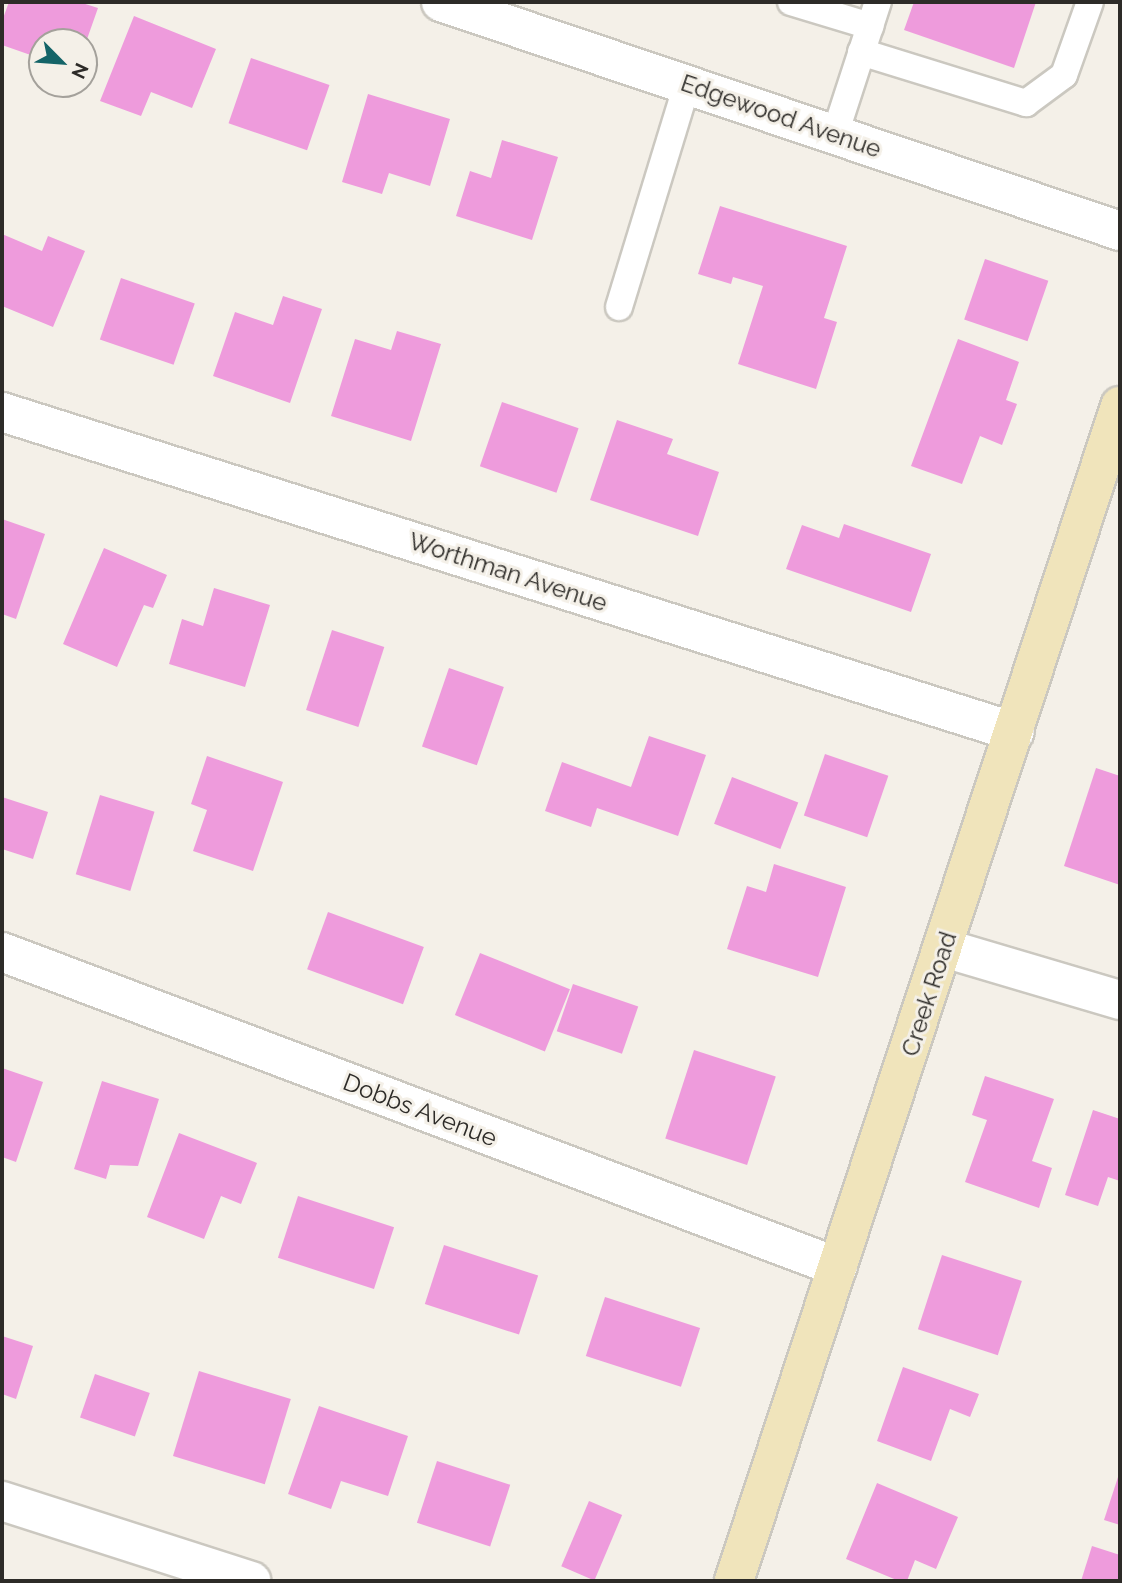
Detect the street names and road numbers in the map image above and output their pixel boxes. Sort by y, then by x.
street label: Edgewood Avenue [677,68,885,164]
street label: Worthman Avenue [405,526,611,618]
street label: Creek Road [895,928,963,1060]
street label: Dobbs Avenue [339,1067,501,1153]

